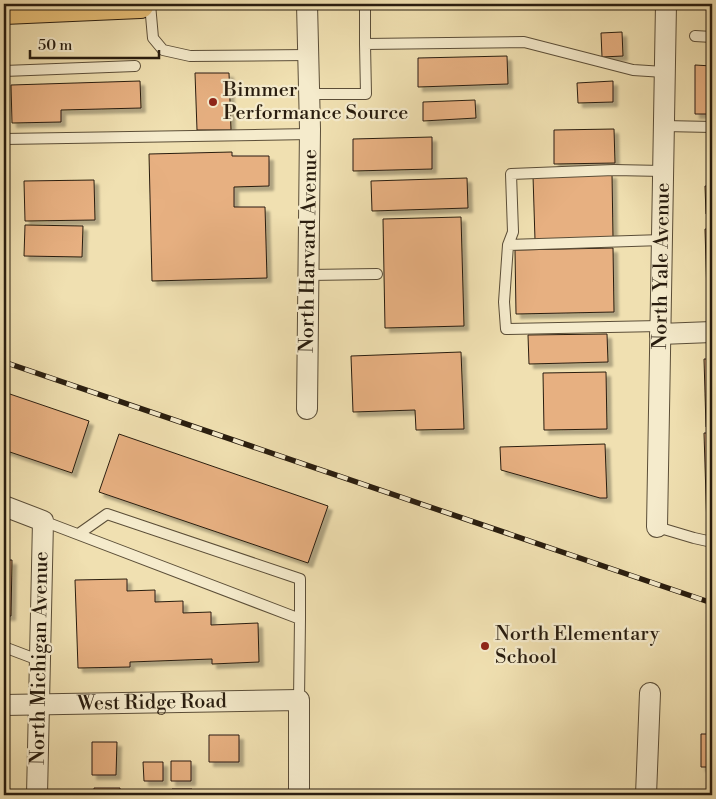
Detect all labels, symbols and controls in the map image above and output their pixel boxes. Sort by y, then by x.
scale bar [30,28,159,60]
text: 50 m [38,36,72,55]
place label: Bimmer Performance Source [222,78,408,126]
marker: Bimmer Performance Source [207,96,219,108]
street label: North Harvard Avenue [295,149,323,353]
street label: North Yale Avenue [648,182,675,350]
street label: North Michigan Avenue [26,551,54,765]
place label: North Elementary School [495,622,660,670]
marker: North Elementary School [479,640,491,652]
street label: West Ridge Road [76,689,228,716]

